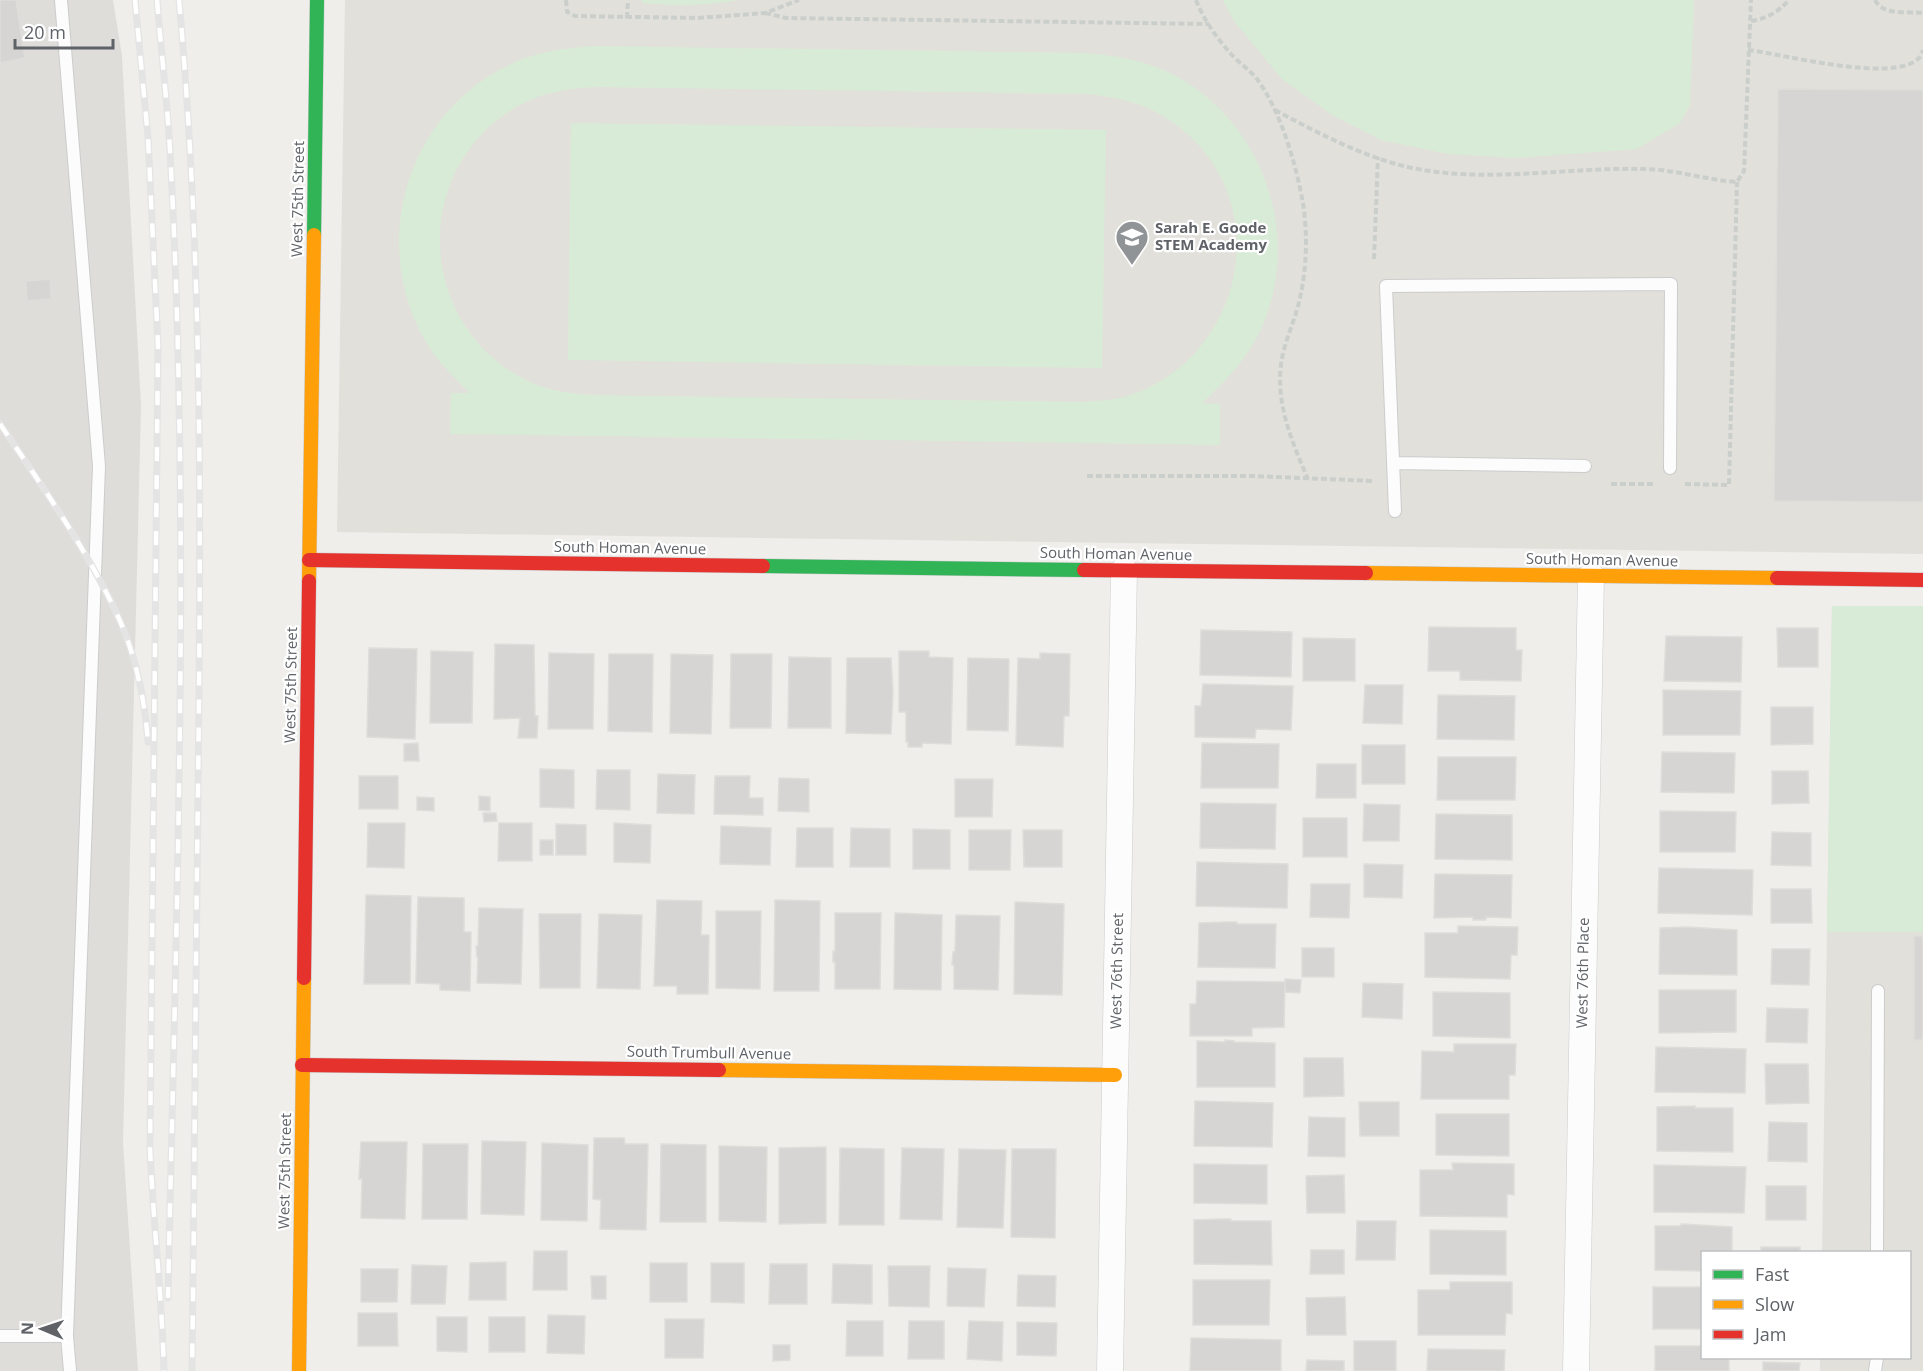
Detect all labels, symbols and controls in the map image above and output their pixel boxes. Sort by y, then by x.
scale bar [15,12,112,50]
text: 20 m [24,20,66,44]
street label: West 75th Street [286,141,308,257]
place label: Sarah E. Goode STEM Academy [1155,217,1268,254]
school or university icon: Sarah E. Goode STEM Academy [1114,219,1150,266]
street label: South Homan Avenue [554,536,706,558]
street label: South Homan Avenue [1040,542,1192,564]
street label: South Homan Avenue [1526,548,1678,570]
street label: West 75th Street [279,627,301,743]
street label: West 76th Street [1105,913,1127,1029]
street label: West 76th Place [1571,917,1593,1029]
street label: South Trumbull Avenue [627,1041,791,1063]
street label: West 75th Street [273,1113,295,1229]
legend [1701,1251,1911,1359]
text: Fast [1755,1262,1789,1286]
text: Slow [1755,1292,1794,1316]
north arrow [12,1299,72,1359]
text: N [16,1322,38,1335]
text: Jam [1753,1322,1787,1346]

